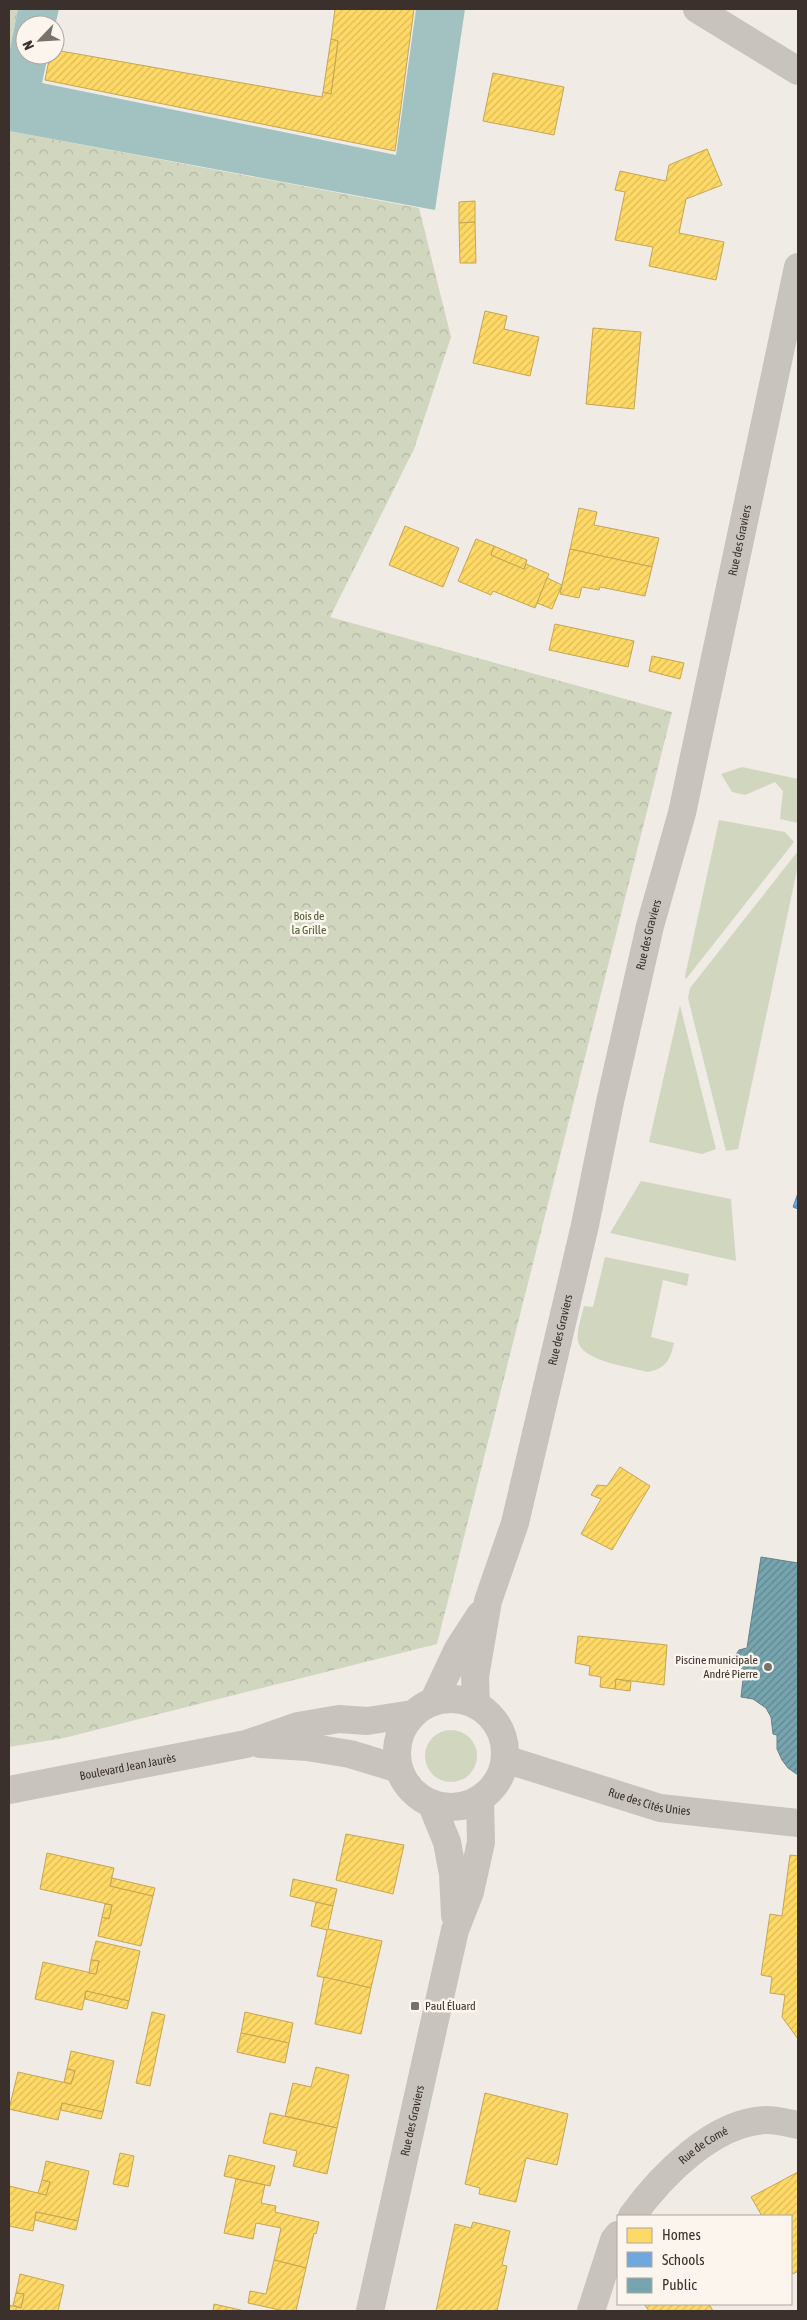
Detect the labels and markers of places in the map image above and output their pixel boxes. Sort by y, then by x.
place label: Piscine municipale André Pierre [675,1653,758,1681]
marker: Piscine municipale André Pierre [762,1661,774,1673]
place label: Paul Éluard [425,1999,476,2013]
marker: Paul Éluard [409,2000,421,2012]

